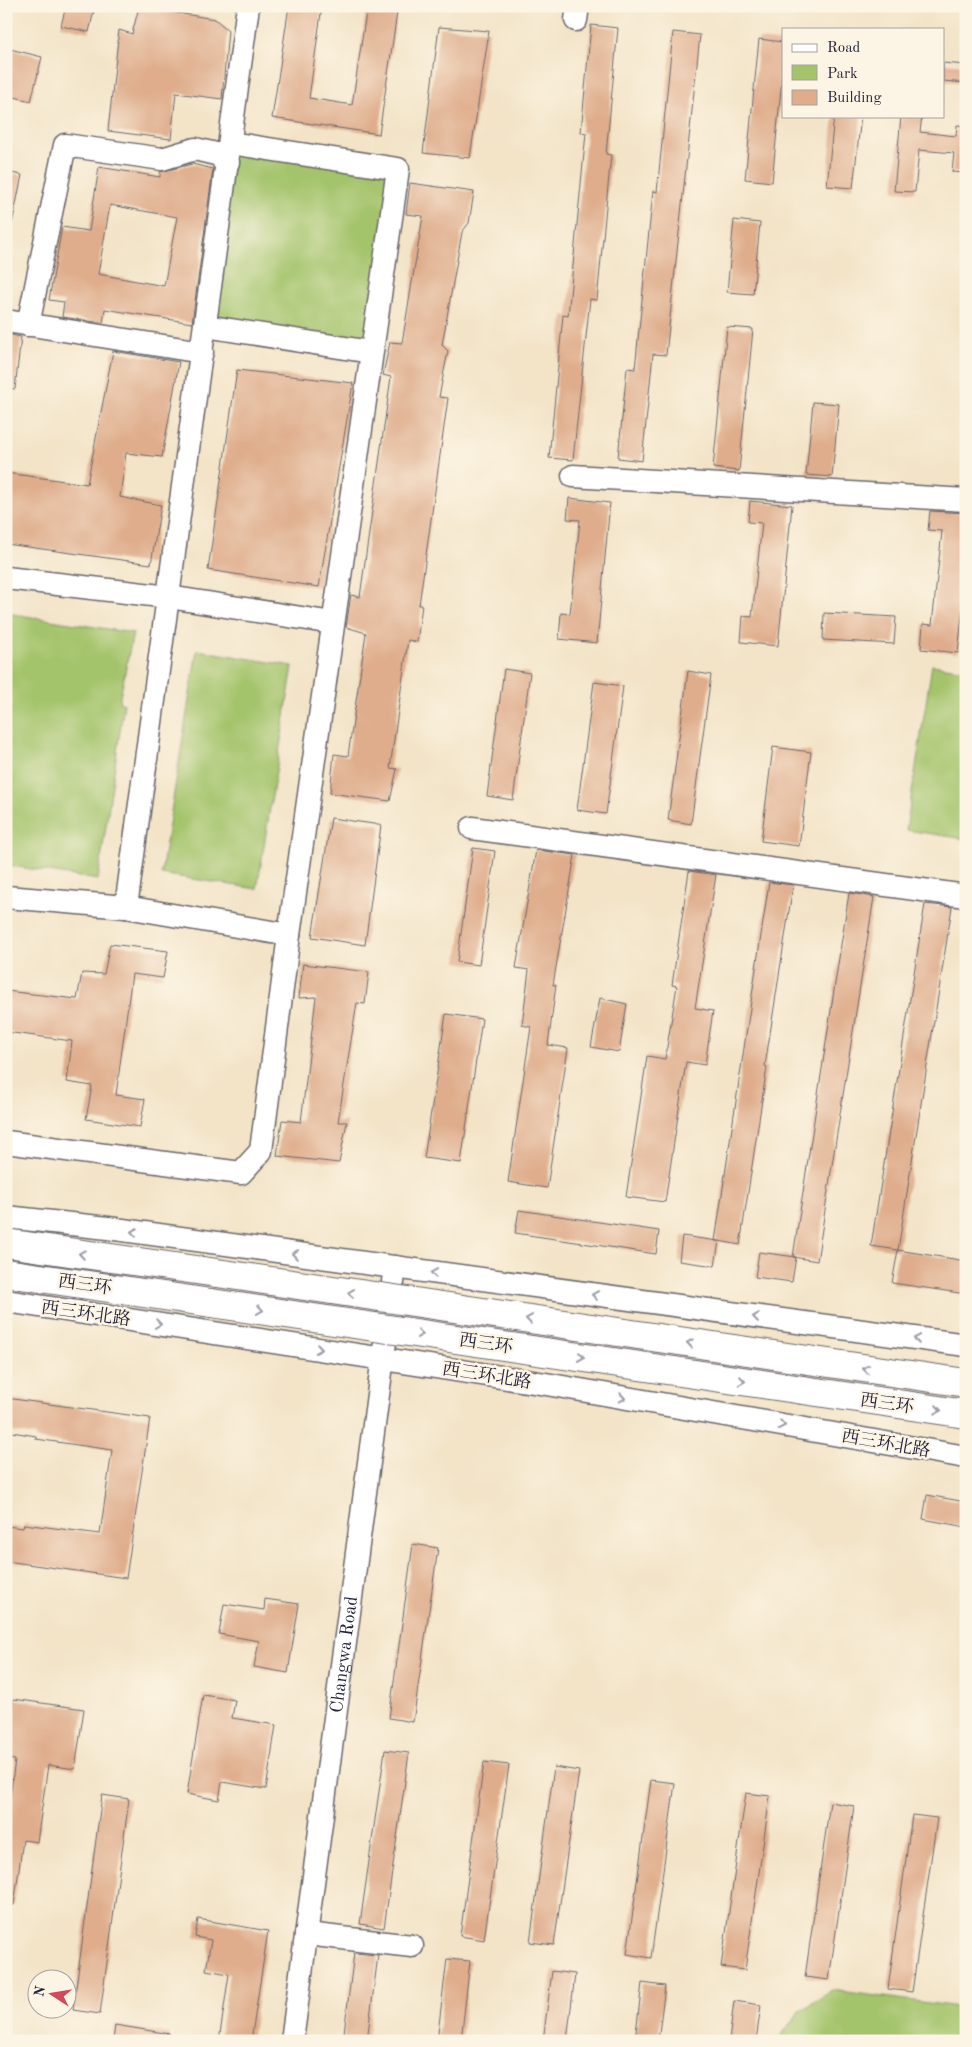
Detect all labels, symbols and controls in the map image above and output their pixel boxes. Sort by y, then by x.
legend [782,28,944,118]
text: Road [827,41,861,56]
text: Park [827,67,858,82]
text: Building [827,91,882,106]
one-way arrow [130,1227,138,1237]
one-way arrow [78,1249,86,1260]
one-way arrow [291,1249,299,1259]
one-way arrow [430,1268,438,1279]
street label: 西三环 [57,1271,113,1298]
one-way arrow [347,1288,355,1299]
one-way arrow [591,1290,599,1301]
street label: 西三环北路 [40,1297,132,1329]
one-way arrow [256,1304,264,1315]
one-way arrow [752,1312,760,1323]
one-way arrow [525,1315,534,1325]
one-way arrow [154,1318,163,1328]
one-way arrow [416,1328,425,1338]
street label: 西三环 [458,1330,514,1357]
one-way arrow [913,1334,921,1345]
one-way arrow [686,1338,694,1349]
one-way arrow [314,1344,323,1354]
one-way arrow [577,1352,585,1362]
street label: 西三环北路 [441,1358,533,1392]
one-way arrow [861,1364,870,1374]
one-way arrow [738,1375,746,1386]
street label: 西三环 [859,1390,915,1417]
one-way arrow [617,1392,626,1402]
one-way arrow [934,1404,942,1415]
one-way arrow [778,1420,786,1430]
street label: 西三环北路 [840,1425,932,1461]
street label: Changwa Road [328,1595,361,1714]
north arrow [28,1970,78,2020]
text: N [32,1985,48,1998]

